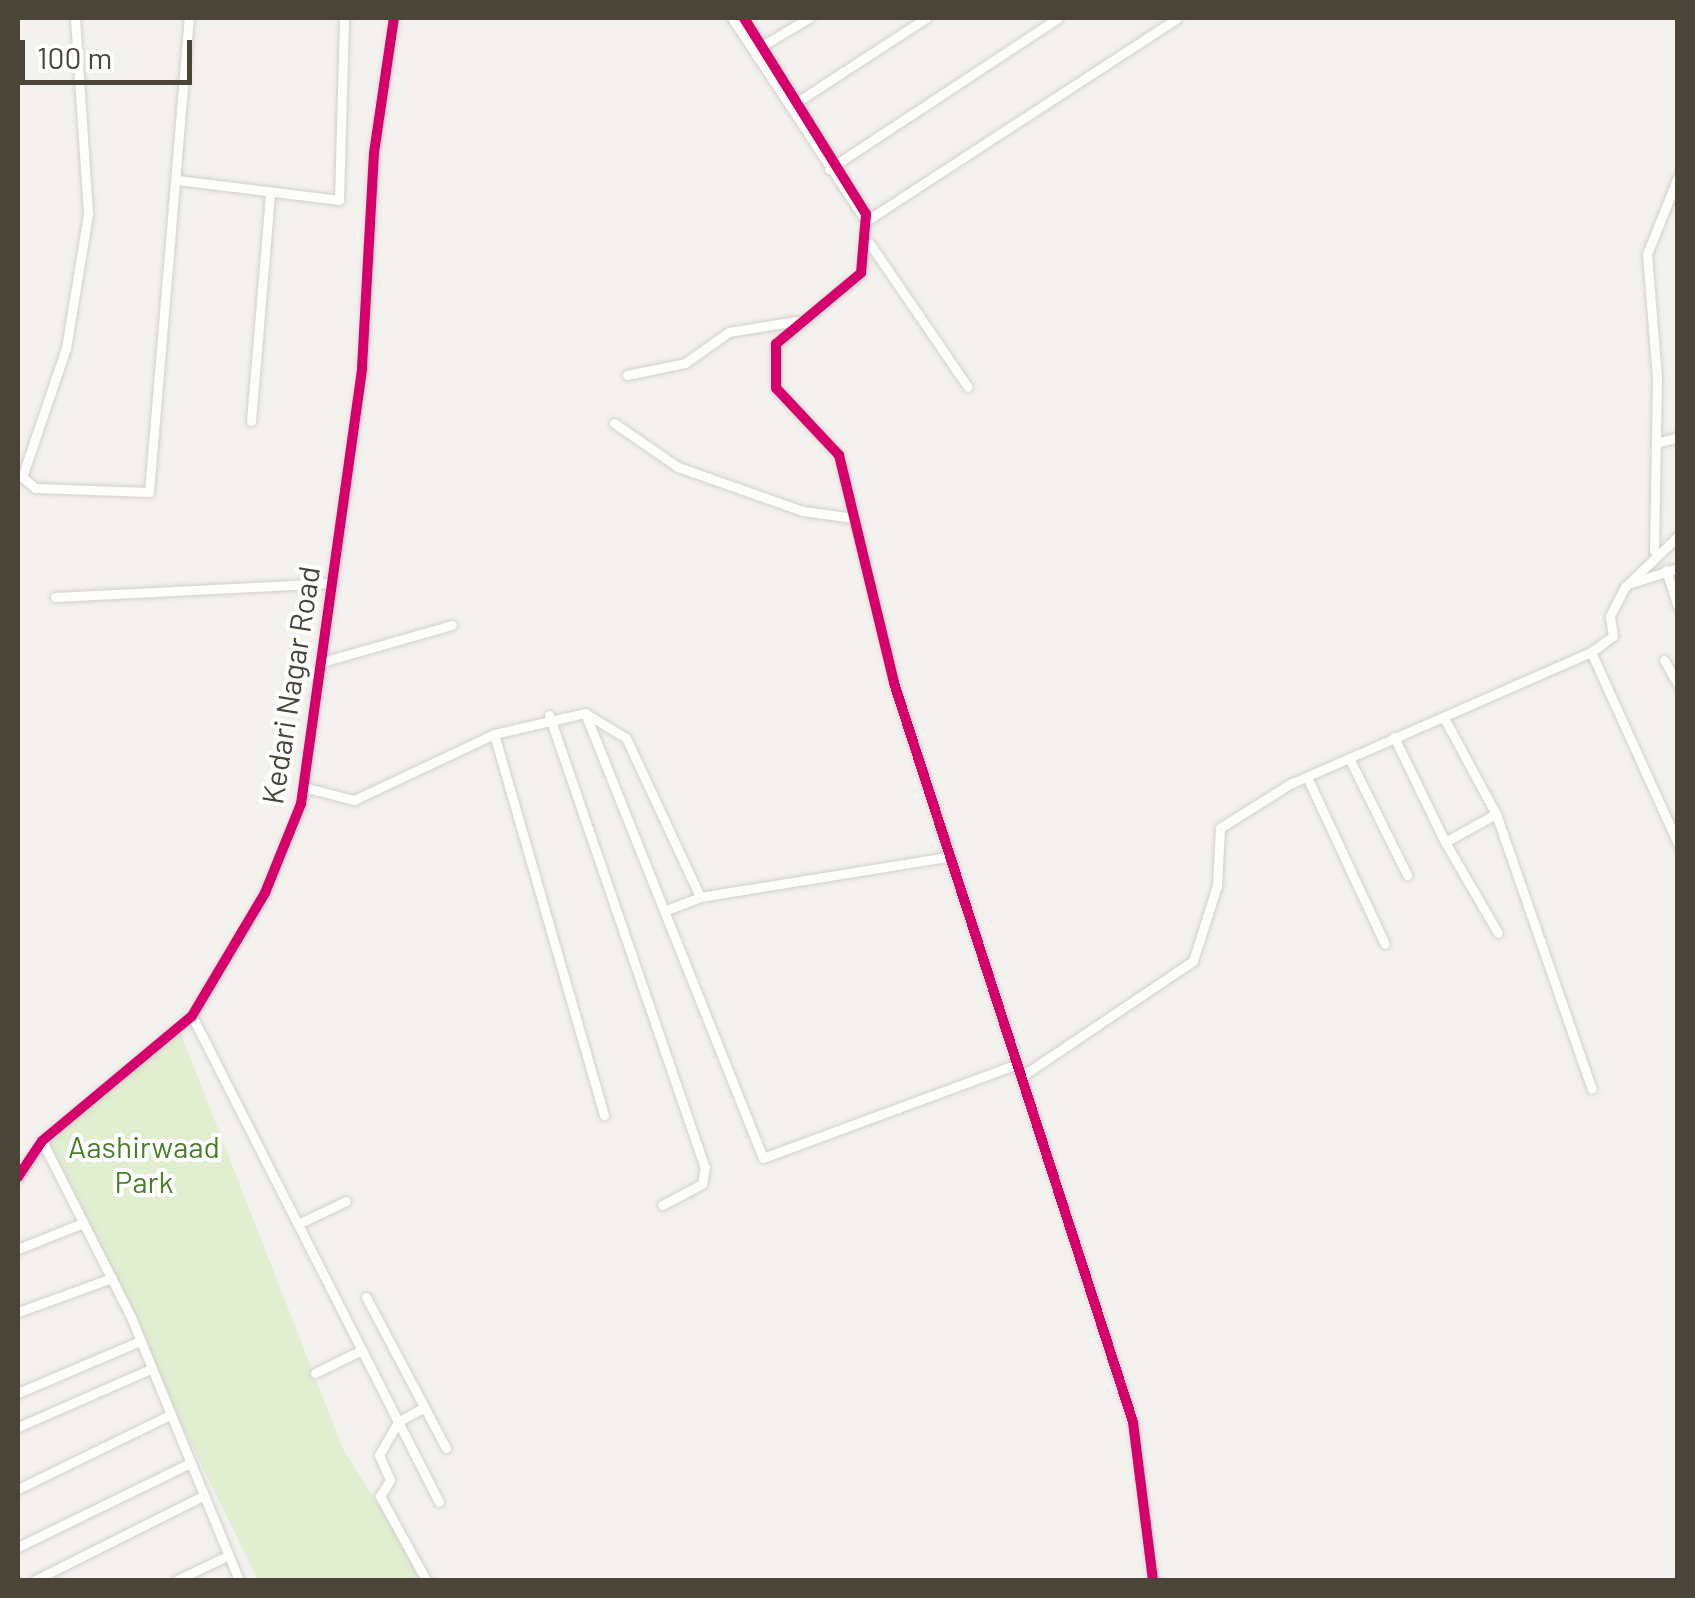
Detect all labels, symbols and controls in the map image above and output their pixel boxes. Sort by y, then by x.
scale bar [25,20,198,82]
text: 100 m [37,39,112,75]
street label: Kedari Nagar Road [253,563,327,807]
park label: Aashirwaad Park [68,1128,220,1198]

